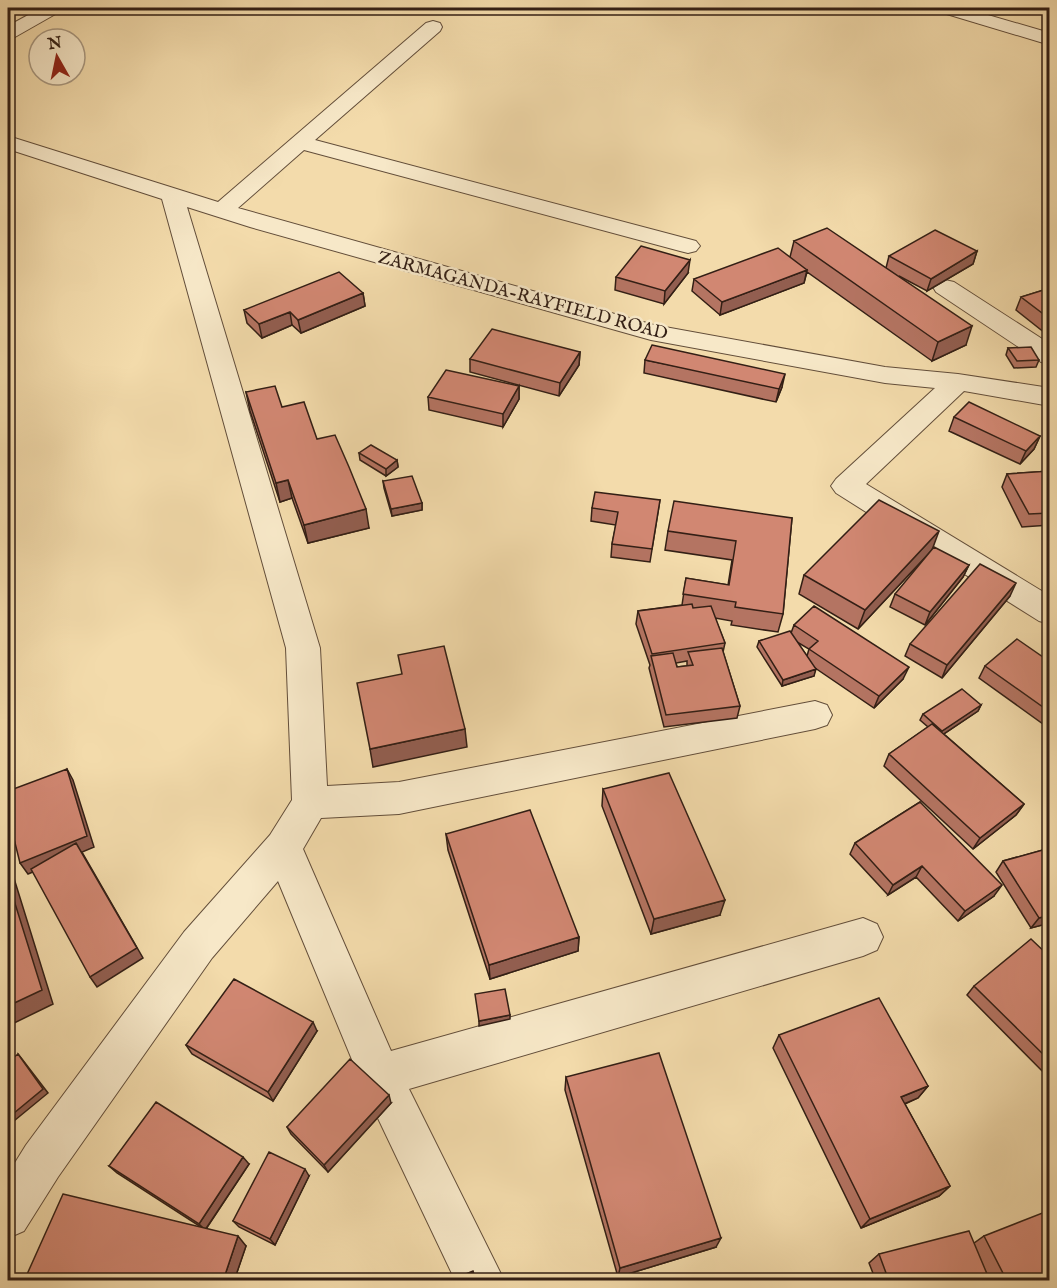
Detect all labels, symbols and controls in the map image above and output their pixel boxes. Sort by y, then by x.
north arrow [27,27,87,87]
text: N [46,33,64,55]
street label: ZARMAGANDA-RAYFIELD ROAD [375,247,670,346]

